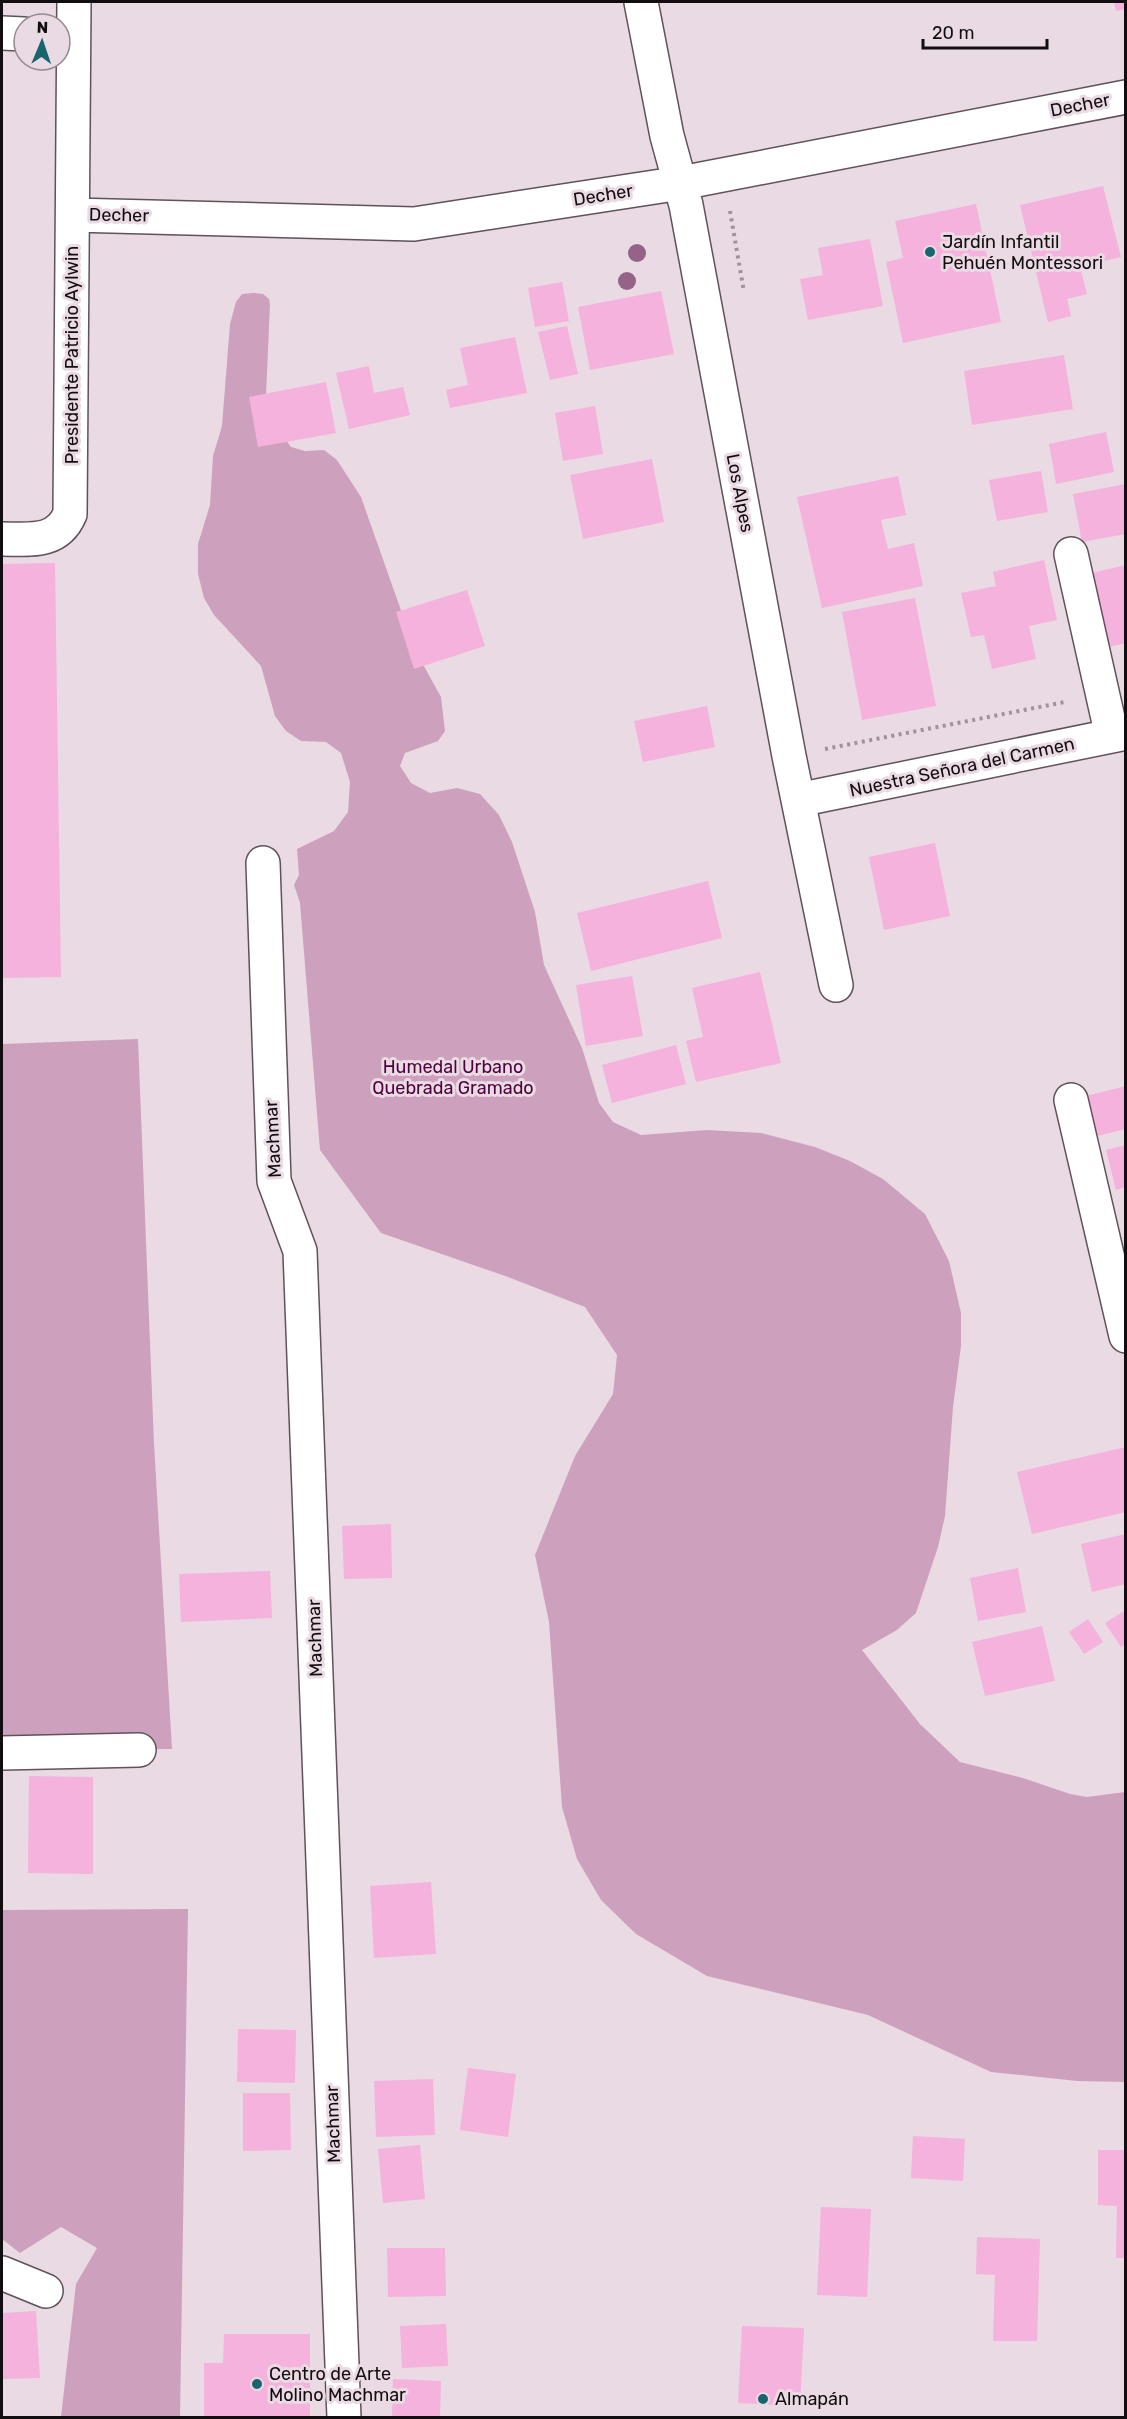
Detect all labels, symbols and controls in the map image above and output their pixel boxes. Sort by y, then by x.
north arrow [12,12,72,72]
scale bar [923,12,1048,50]
text: N [36,18,49,37]
text: 20 m [932,22,974,44]
street label: Decher [1048,88,1112,122]
street label: Decher [571,179,635,211]
street label: Decher [89,203,149,227]
place label: Jardín Infantil Pehuén Montessori [942,231,1103,274]
marker: Jardín Infantil Pehuén Montessori [923,245,937,259]
street label: Presidente Patricio Aylwin [61,246,83,464]
street label: Los Alpes [722,452,758,534]
street label: Nuestra Señora del Carmen [847,732,1077,802]
park label: Humedal Urbano Quebrada Gramado [372,1056,534,1099]
street label: Machmar [260,1099,286,1178]
street label: Machmar [303,1599,327,1677]
street label: Machmar [321,2085,345,2163]
place label: Centro de Arte Molino Machmar [269,2363,406,2406]
marker: Centro de Arte Molino Machmar [250,2377,264,2391]
place label: Almapán [775,2388,849,2410]
marker: Almapán [756,2392,770,2406]

